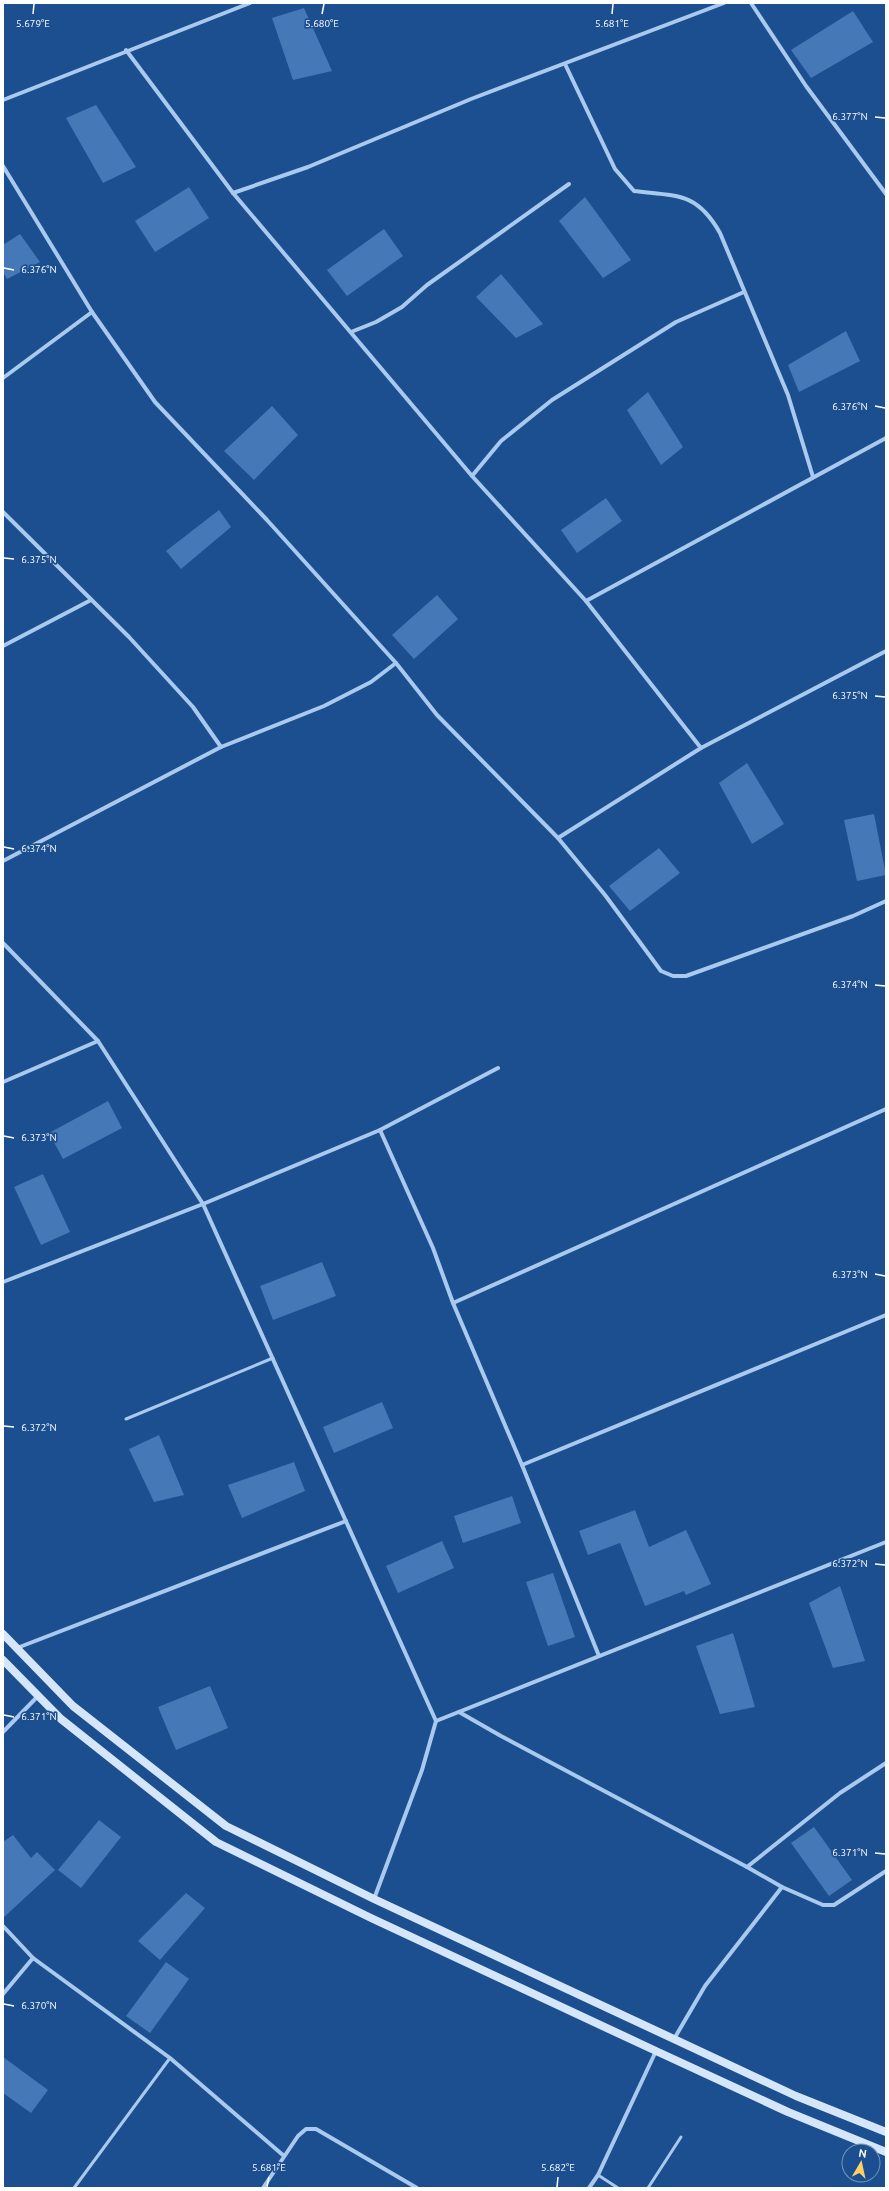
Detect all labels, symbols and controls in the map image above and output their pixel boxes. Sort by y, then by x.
text: 5.679°E [16,18,50,29]
text: 5.680°E [305,18,339,29]
text: 5.681°E [595,18,629,29]
text: 6.377°N [832,111,868,122]
text: 6.376°N [21,264,57,275]
text: 6.376°N [832,401,868,412]
text: 6.375°N [21,554,57,565]
text: 6.375°N [832,690,868,701]
text: 6.374°N [21,843,57,854]
text: 6.374°N [832,979,868,990]
text: 6.373°N [21,1132,57,1143]
text: 6.373°N [832,1269,868,1280]
text: 6.372°N [21,1422,57,1433]
text: 6.372°N [832,1558,868,1569]
text: 6.371°N [21,1711,57,1722]
text: 6.371°N [832,1847,868,1858]
text: 6.370°N [21,2000,57,2011]
north arrow [841,2143,881,2183]
text: N [858,2147,868,2160]
text: 5.681°E [252,2162,286,2173]
text: 5.682°E [541,2162,575,2173]

